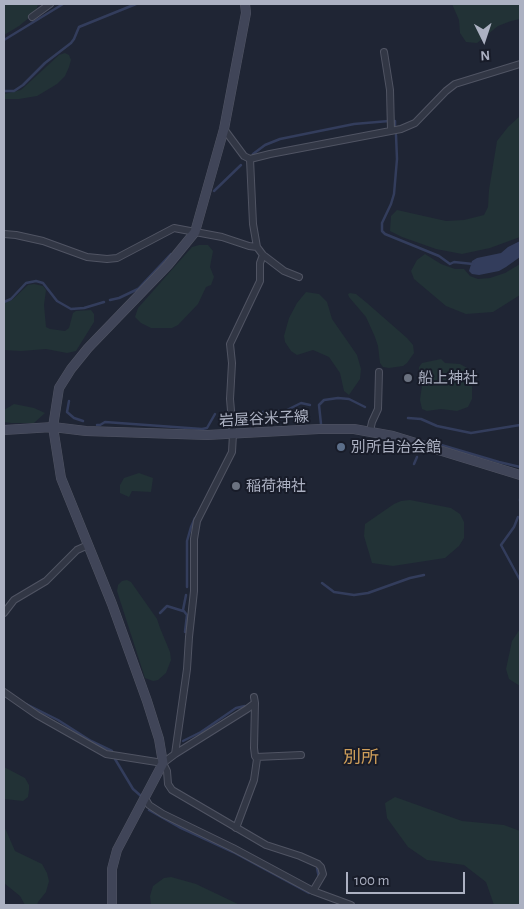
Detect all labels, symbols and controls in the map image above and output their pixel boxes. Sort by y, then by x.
north arrow [459,15,509,65]
text: N [480,48,490,62]
place label: 船上神社 [418,369,478,387]
marker: 船上神社 [402,372,414,384]
street label: 岩屋谷米子線 [219,408,309,430]
place label: 別所自治会館 [351,438,441,456]
marker: 別所自治会館 [335,441,347,453]
place label: 稲荷神社 [246,477,306,495]
marker: 稲荷神社 [230,480,242,492]
district label: 別所 [343,747,379,769]
scale bar [349,862,468,894]
text: 100 m [354,873,389,888]

